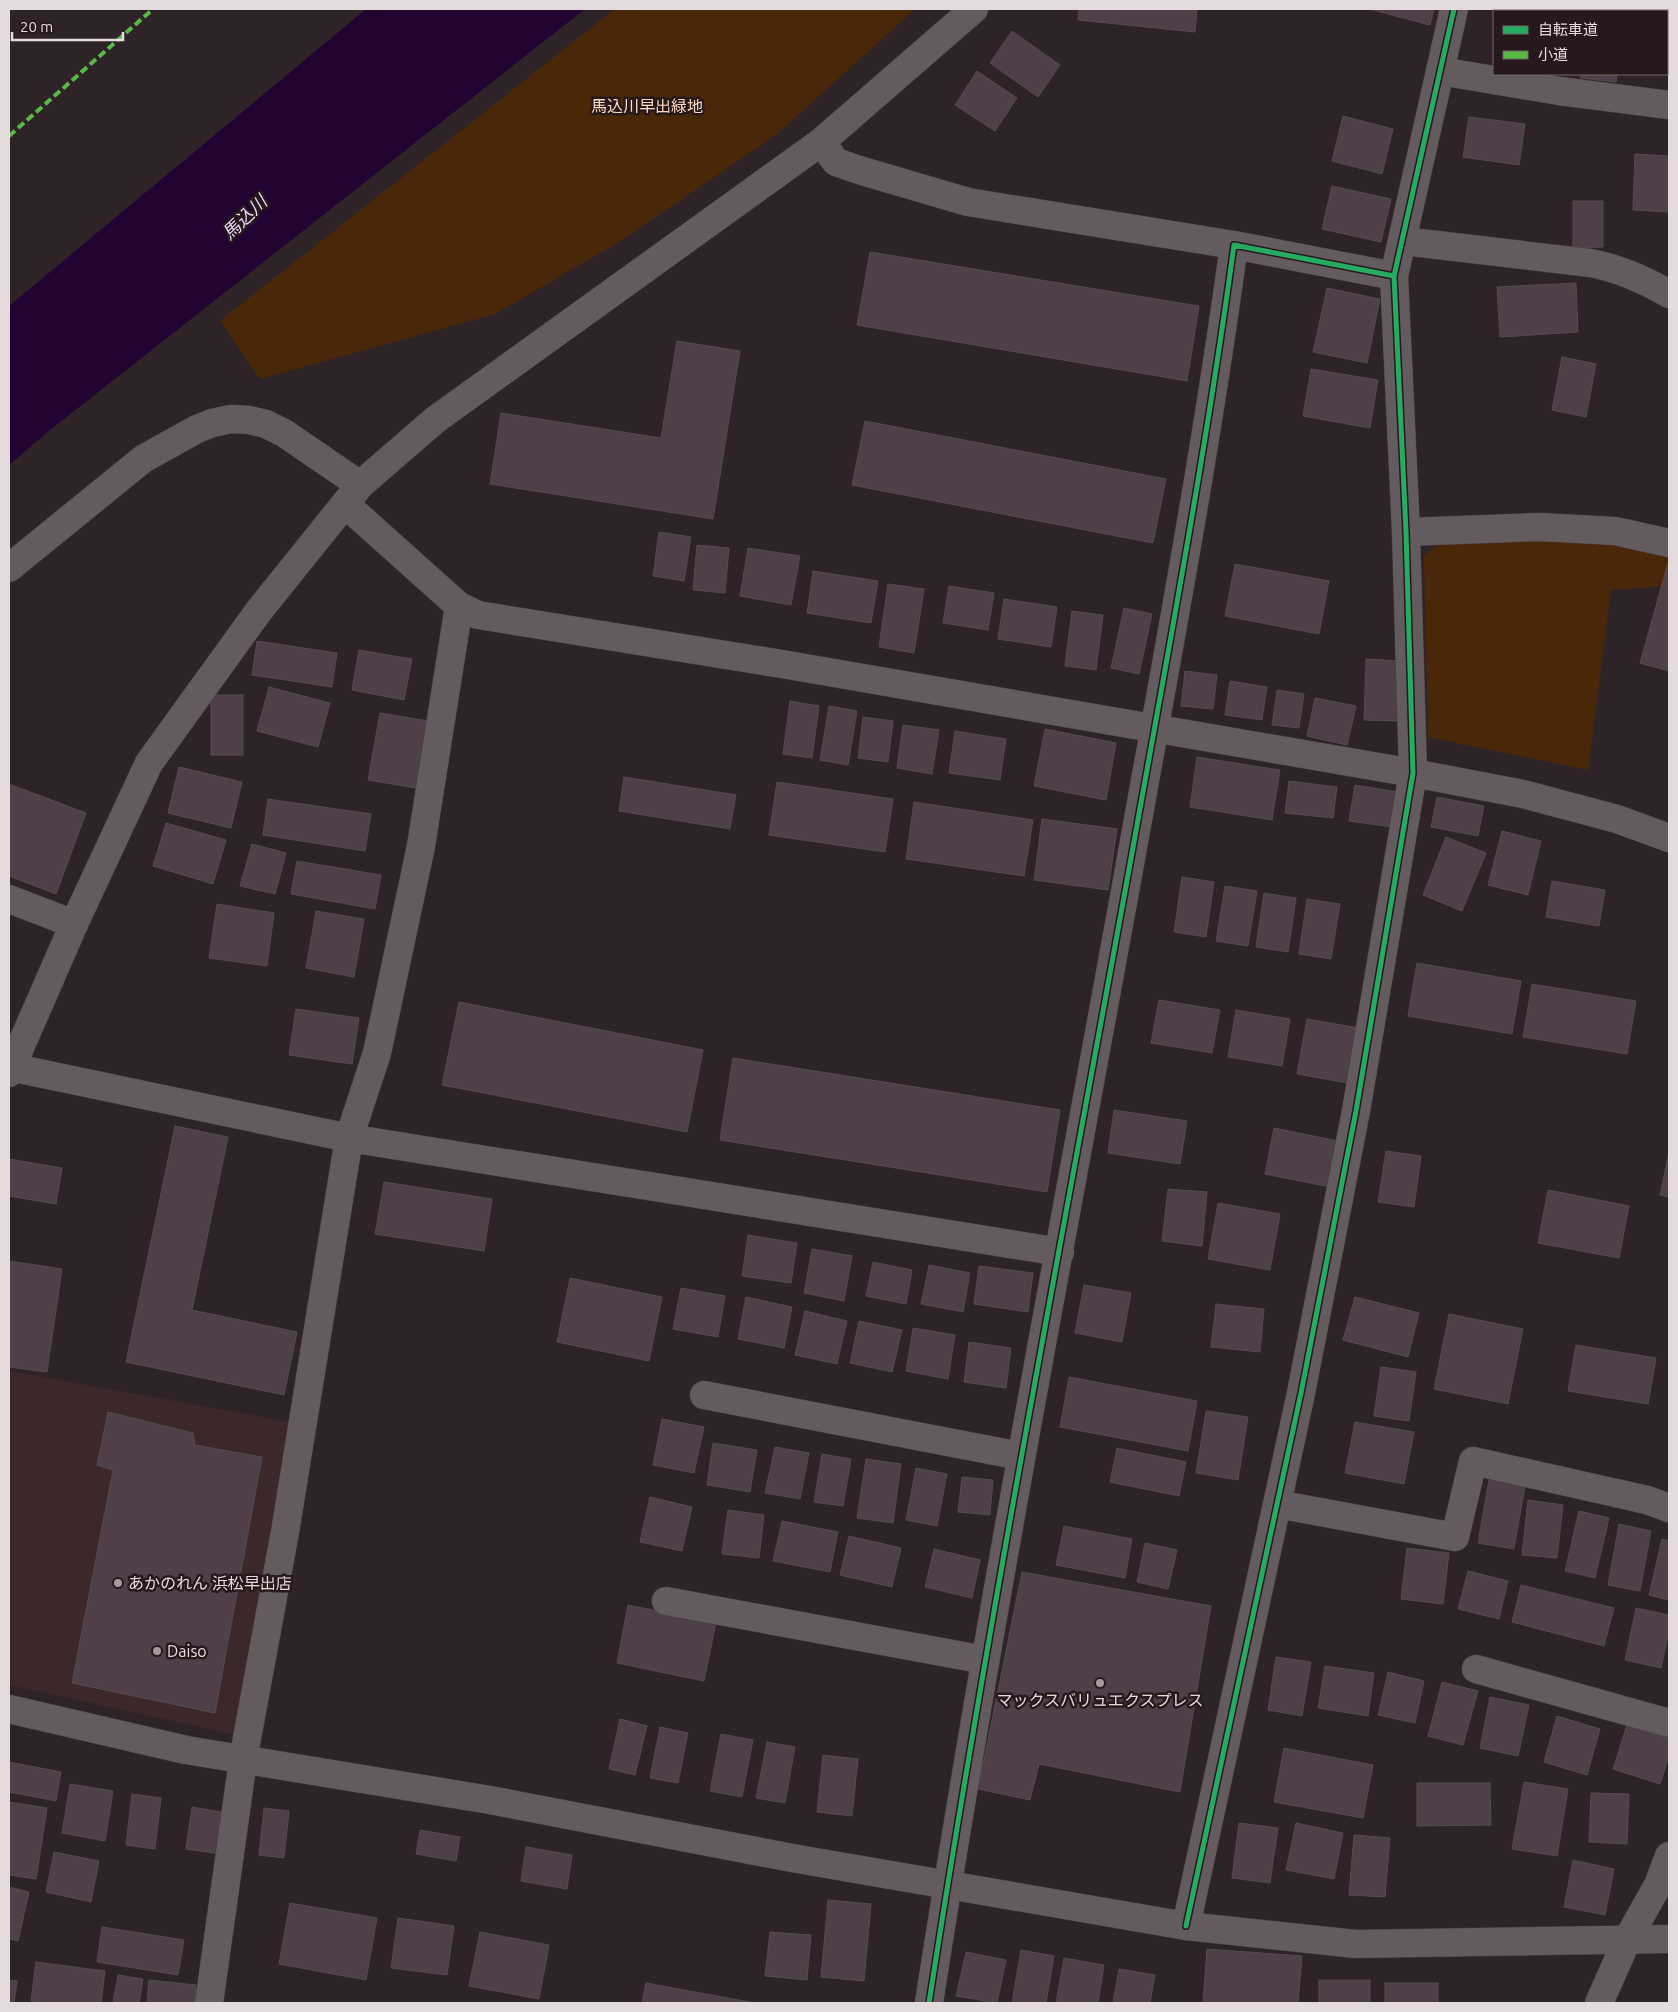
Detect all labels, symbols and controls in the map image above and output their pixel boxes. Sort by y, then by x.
scale bar [12,10,124,42]
legend [1493,10,1668,75]
text: 20 m [20,18,53,35]
text: 自転車道 [1538,21,1598,38]
text: 小道 [1538,46,1568,63]
park label: 馬込川早出緑地 [591,97,703,115]
water label: 馬込川 [218,190,272,243]
place label: あかのれん 浜松早出店 [128,1574,292,1592]
marker: あかのれん 浜松早出店 [112,1577,124,1589]
place label: Daiso [167,1642,207,1660]
marker: Daiso [151,1645,163,1657]
marker: マックスバリュエクスプレス [1094,1677,1106,1689]
place label: マックスバリュエクスプレス [996,1691,1204,1709]

